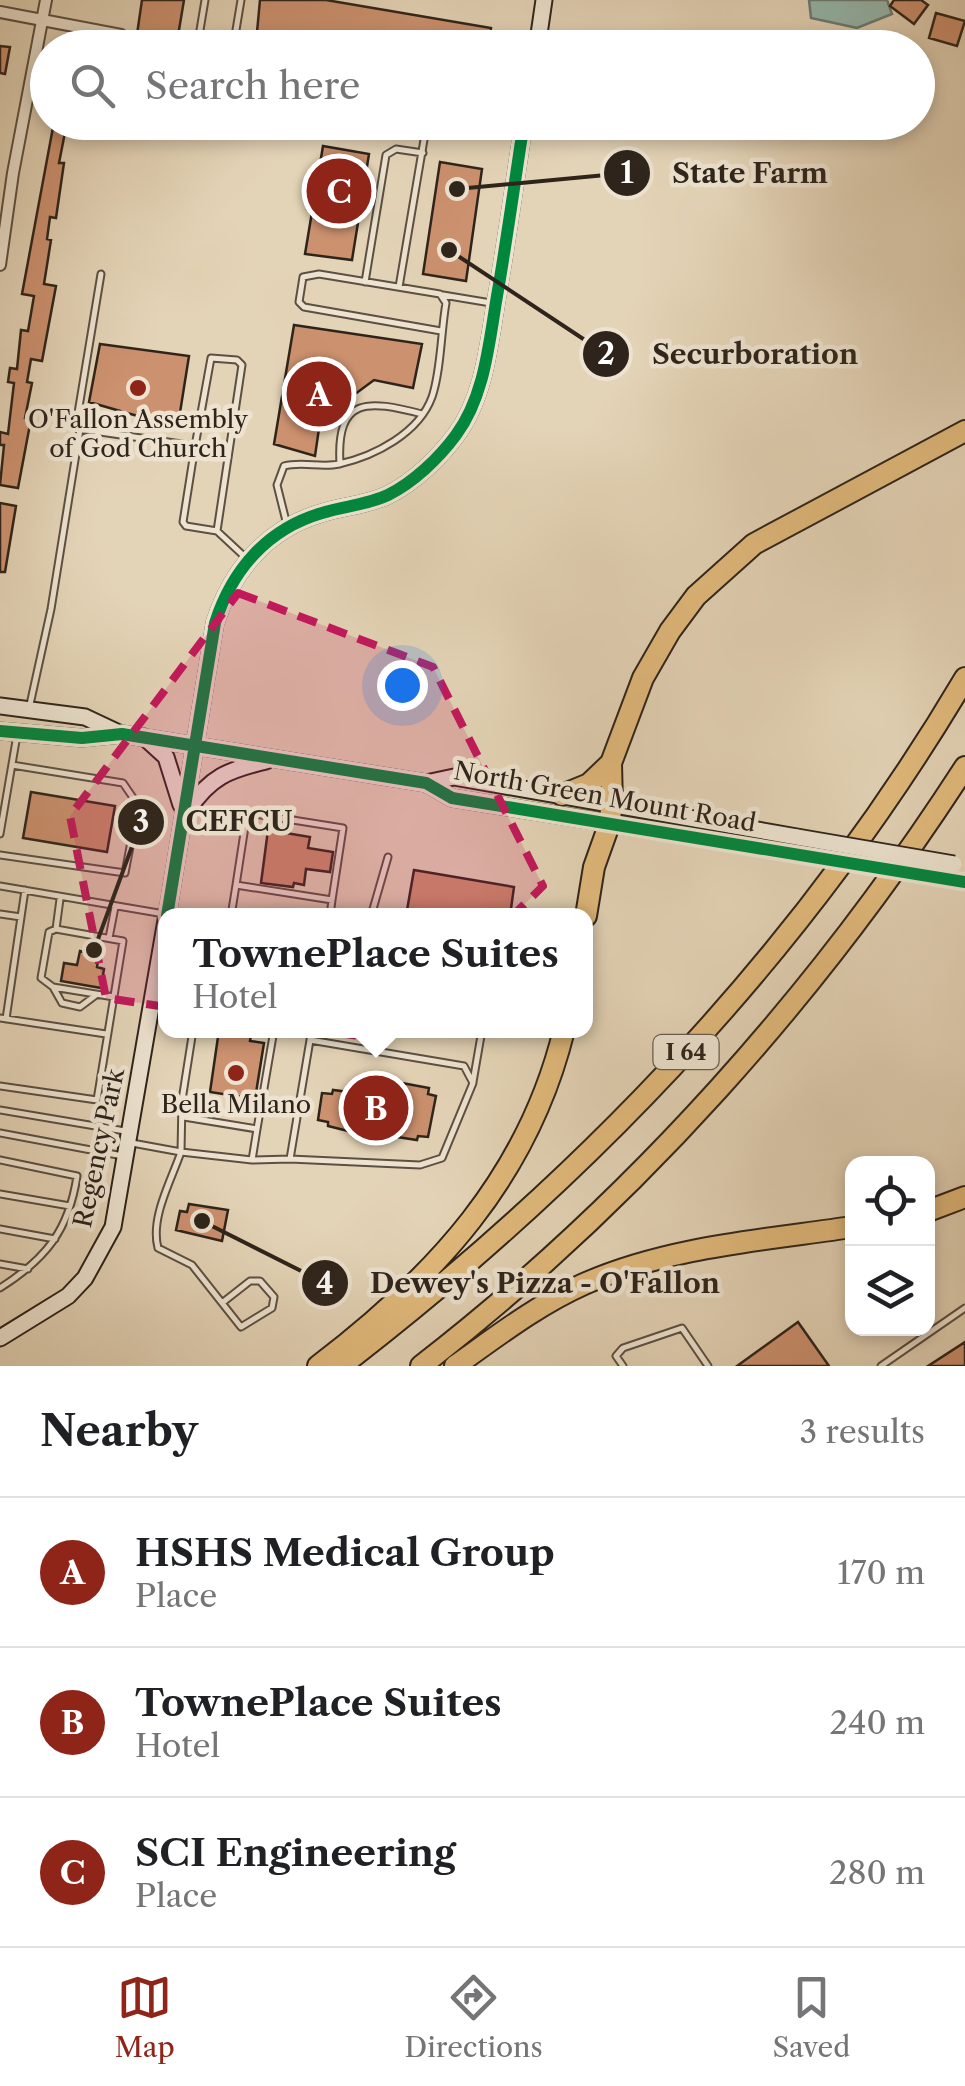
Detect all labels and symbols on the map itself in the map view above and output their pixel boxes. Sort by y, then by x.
callout: State Farm [602,144,848,202]
pin: C [306,154,372,228]
text: 1 [620,154,634,191]
text: State Farm [672,156,828,190]
callout: Securboration [581,325,878,383]
text: 2 [597,335,615,372]
text: Securboration [652,337,858,371]
pin: A [286,356,352,432]
marker: O'Fallon Assembly of God Church [127,377,149,399]
place label: O'Fallon Assembly of God Church [28,404,249,464]
your location [377,660,428,711]
street label: North Green Mount Road [452,755,758,839]
callout: CEFCU [116,793,313,851]
text: 3 [133,803,149,840]
text: CEFCU [185,804,293,838]
road number: I 64 [654,1035,718,1069]
marker: Bella Milano [225,1062,247,1084]
street label: Regency Park [67,1064,131,1230]
pin: B [344,1070,408,1146]
place label: Bella Milano [161,1089,311,1120]
callout: Dewey's Pizza - O'Fallon [300,1254,741,1312]
text: 4 [316,1265,334,1302]
text: Dewey's Pizza - O'Fallon [370,1266,720,1300]

